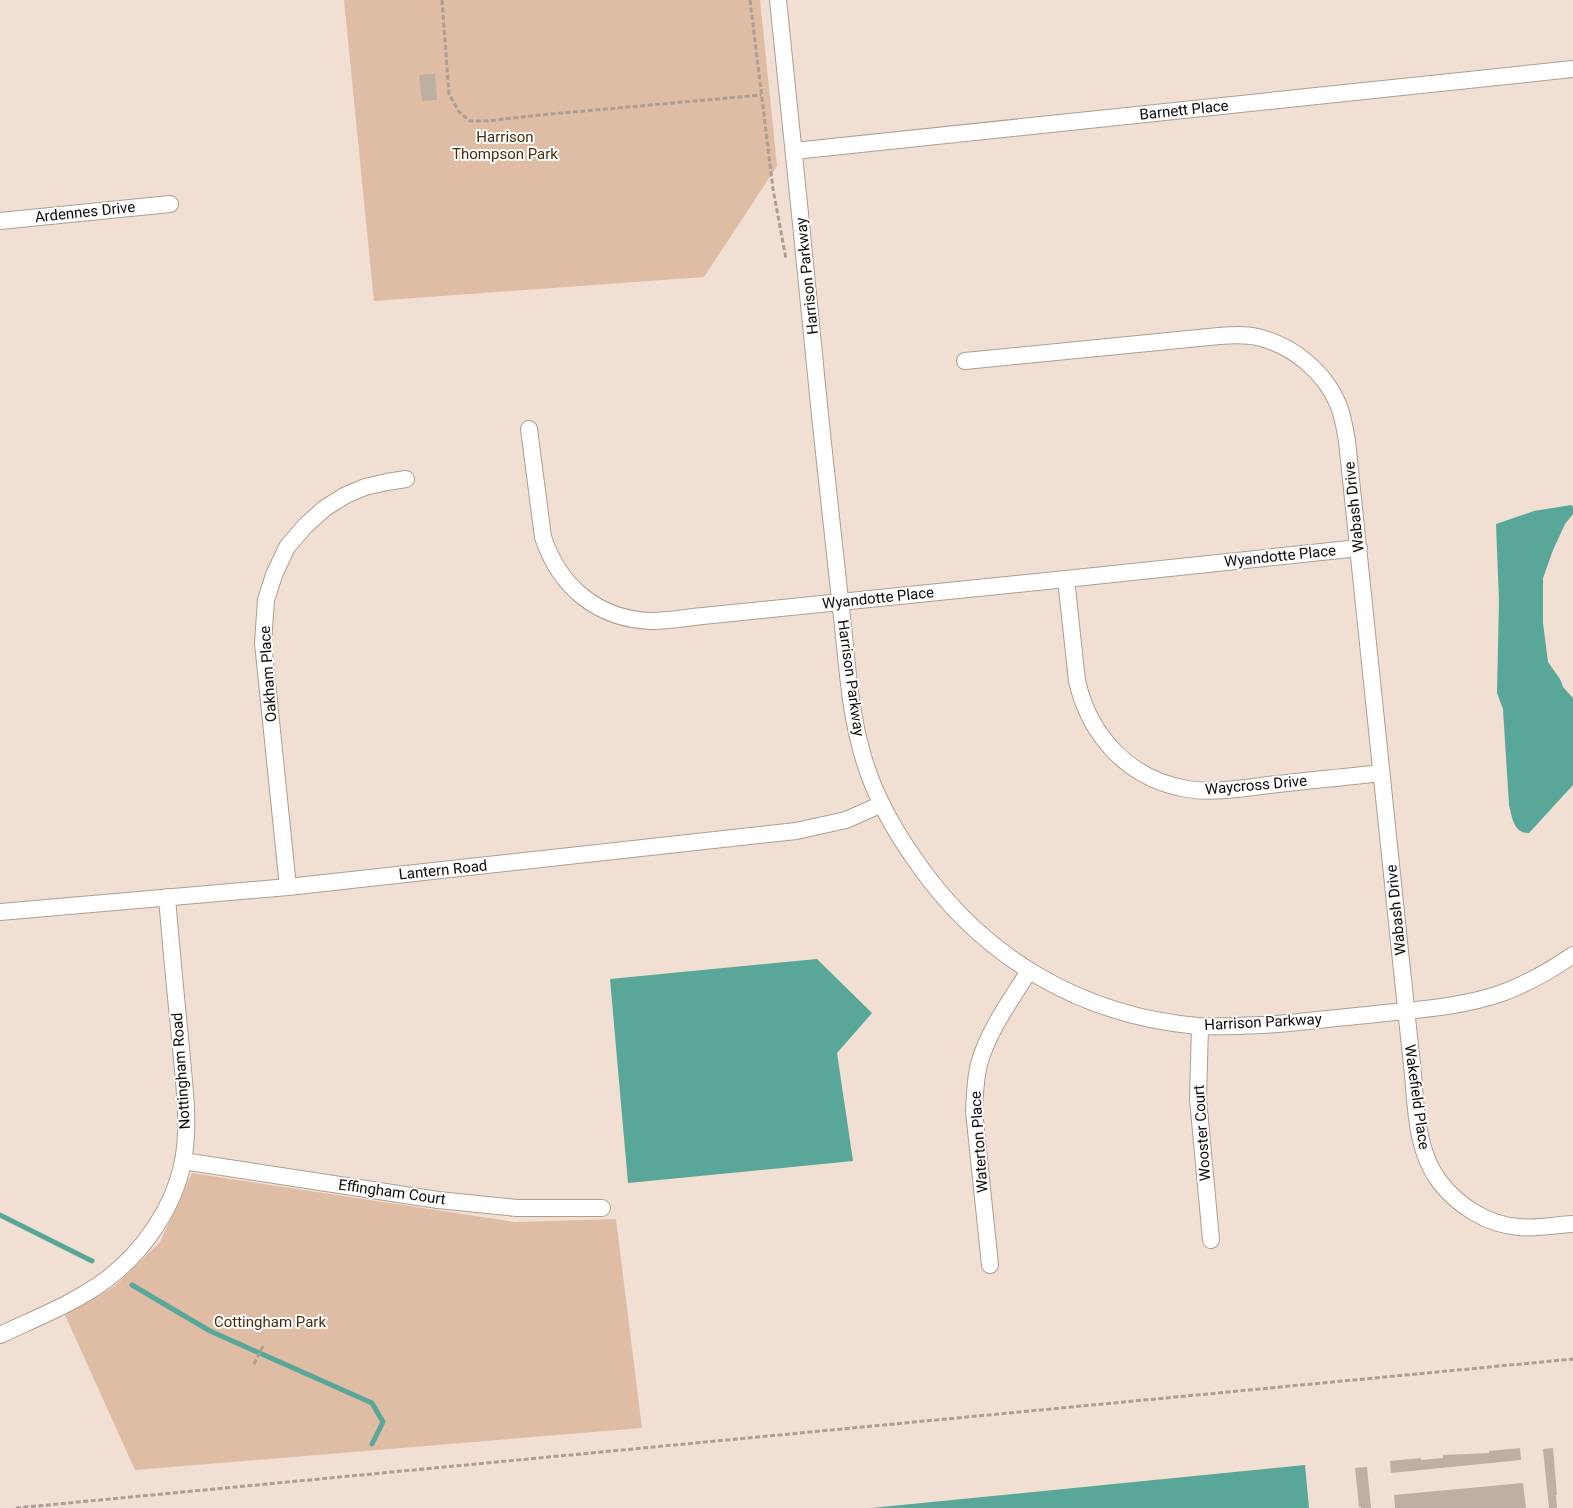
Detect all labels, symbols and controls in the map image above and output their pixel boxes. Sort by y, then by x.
street label: Barnett Place [1139,96,1229,124]
park label: Harrison Thompson Park [452,128,558,163]
street label: Ardennes Drive [34,198,136,226]
street label: Harrison Parkway [792,217,822,335]
street label: Wabash Drive [1340,461,1368,553]
street label: Wyandotte Place [1223,541,1337,571]
street label: Wyandotte Place [821,583,935,613]
street label: Harrison Parkway [834,619,868,737]
street label: Oakham Place [256,625,280,723]
street label: Waycross Drive [1204,772,1308,798]
street label: Lantern Road [398,856,488,884]
street label: Wabash Drive [1382,864,1410,956]
street label: Harrison Parkway [1204,1010,1322,1034]
street label: Nottingham Road [168,1012,194,1130]
street label: Wakefield Place [1401,1043,1433,1151]
street label: Wooster Court [1190,1084,1214,1182]
street label: Waterton Place [966,1090,992,1193]
street label: Effingham Court [337,1176,447,1208]
park label: Cottingham Park [214,1313,326,1331]

